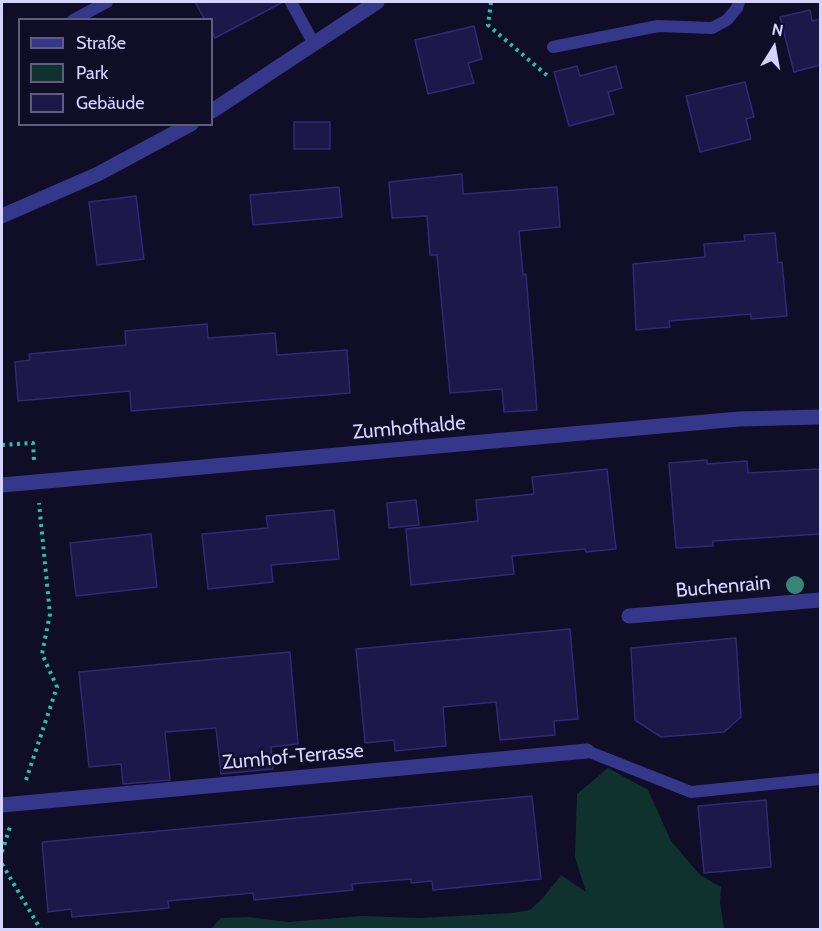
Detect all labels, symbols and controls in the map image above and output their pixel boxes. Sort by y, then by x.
legend [18,18,213,126]
north arrow [744,18,804,78]
text: N [770,19,785,40]
text: Straße [76,32,126,54]
text: Park [76,62,108,84]
text: Gebäude [76,92,145,114]
street label: Zumhofhalde [352,411,466,445]
street label: Buchenrain [675,571,771,603]
street label: Zumhof-Terrasse [221,739,365,775]

